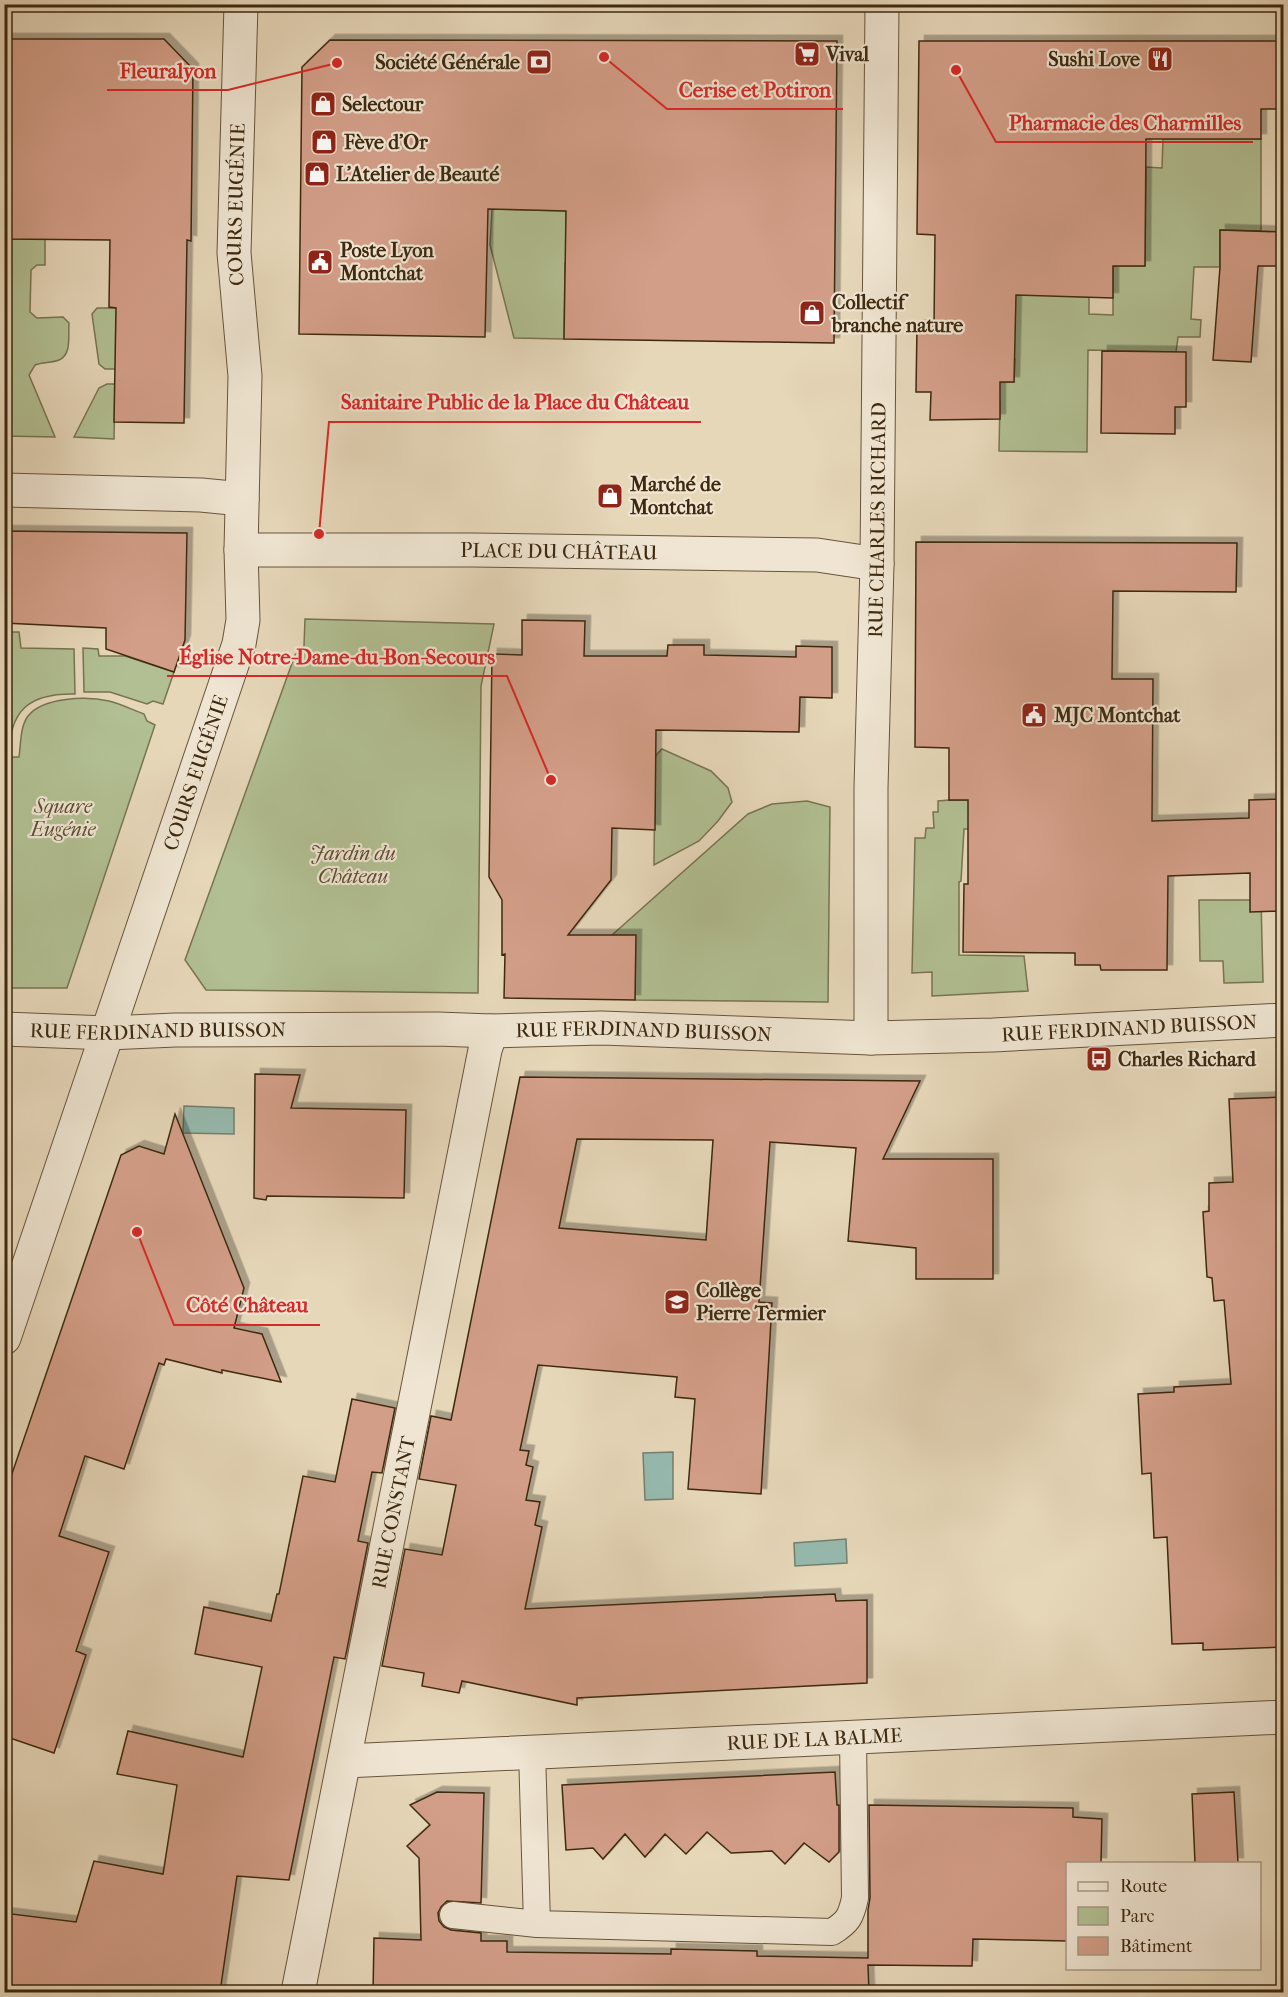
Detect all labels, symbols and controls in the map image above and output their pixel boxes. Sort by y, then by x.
supermarket icon: Vival [792,39,822,69]
place label: Vival [825,43,870,66]
restaurant icon: Sushi Love [1145,44,1175,74]
bank icon: Société Générale [524,47,554,77]
place label: Sushi Love [1048,48,1140,71]
callout: Fleuralyon [107,51,228,90]
place label: Société Générale [375,51,520,74]
text: Fleuralyon [119,59,217,83]
callout: Cerise et Potiron [667,70,843,109]
text: Cerise et Potiron [679,78,832,102]
shop icon: Selectour [308,89,338,119]
place label: Selectour [342,93,424,116]
callout: Pharmacie des Charmilles [996,103,1253,142]
text: Pharmacie des Charmilles [1009,111,1241,135]
street label: COURS EUGÉNIE [223,123,250,287]
shop icon: Fève d'Or [309,127,339,157]
place label: Fève d'Or [343,131,428,154]
shop icon: L'Atelier de Beauté [302,159,332,189]
place label: L'Atelier de Beauté [336,163,499,186]
place label: Poste Lyon Montchat [339,239,434,285]
public building icon: Poste Lyon Montchat [305,247,335,277]
place label: Collectif branche nature [831,291,963,337]
shop icon: Collectif branche nature [797,298,827,328]
callout: Sanitaire Public de la Place du Château [329,383,701,422]
text: Sanitaire Public de la Place du Château [341,390,689,414]
street label: RUE CHARLES RICHARD [864,402,890,638]
place label: Marché de Montchat [629,473,721,519]
shop icon: Marché de Montchat [595,481,625,511]
street label: PLACE DU CHÂTEAU [460,539,658,565]
callout: Église Notre-Dame-du-Bon-Secours [167,637,507,676]
text: Église Notre-Dame-du-Bon-Secours [179,644,495,669]
street label: COURS EUGÉNIE [159,692,233,854]
public building icon: MJC Montchat [1019,700,1049,730]
place label: MJC Montchat [1053,704,1181,727]
park label: Square Eugénie [30,795,96,841]
park label: Jardin du Château [310,842,396,888]
street label: RUE FERDINAND BUISSON [1001,1010,1258,1047]
street label: RUE FERDINAND BUISSON [515,1017,772,1046]
street label: RUE FERDINAND BUISSON [29,1019,286,1045]
bus stop icon: Charles Richard [1084,1044,1114,1074]
place label: Charles Richard [1118,1048,1257,1071]
place label: Collège Pierre Termier [696,1279,826,1325]
callout: Côté Château [174,1286,320,1325]
school or university icon: Collège Pierre Termier [662,1287,692,1317]
text: Côté Château [186,1293,308,1317]
street label: RUE CONSTANT [367,1434,420,1591]
street label: RUE DE LA BALME [726,1724,903,1755]
legend [1066,1862,1261,1970]
text: Route [1120,1876,1167,1897]
text: Parc [1120,1906,1155,1927]
text: Bâtiment [1120,1936,1193,1957]

